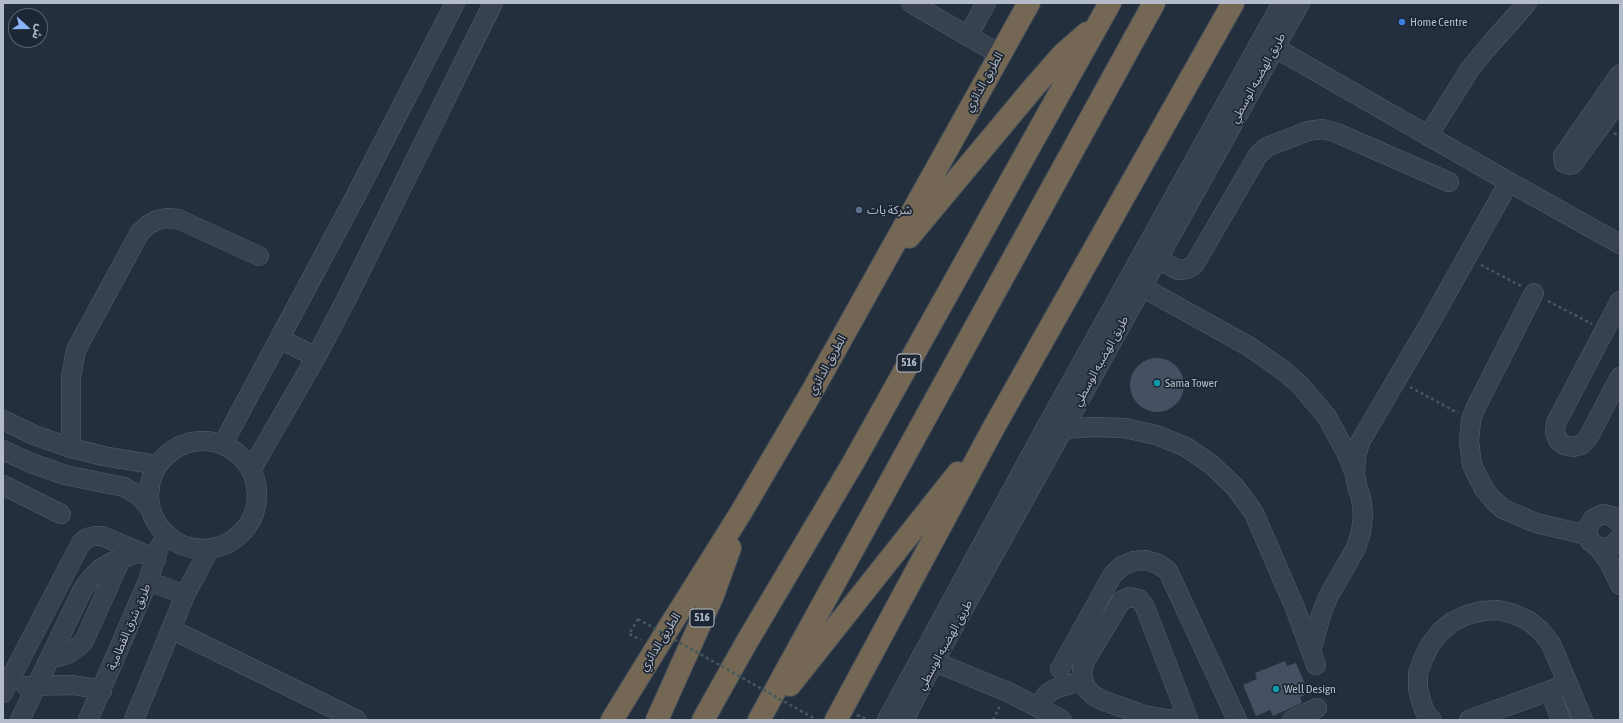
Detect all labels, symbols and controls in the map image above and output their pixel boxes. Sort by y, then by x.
north arrow [8,8,48,48]
place label: Home Centre [1410,15,1467,29]
marker: Home Centre [1397,17,1407,27]
text: ش [30,23,47,41]
street label: طريق الهضبه الوسطي [1227,30,1289,126]
street label: الطريق الدائري [962,50,1006,114]
place label: شركة يات [867,203,912,217]
marker: شركة يات [854,205,864,215]
street label: طريق الهضبه الوسطي [1070,313,1132,409]
street label: الطريق الدائري [805,333,849,397]
road number: 516 [897,354,921,372]
place label: Sama Tower [1165,376,1218,390]
marker: Sama Tower [1152,378,1162,388]
street label: طريق شرق القطامية [104,582,154,672]
street label: طريق الهضبه الوسطي [914,597,976,693]
road number: 516 [690,609,714,627]
street label: الطريق الدائري [636,610,684,674]
place label: Well Design [1284,682,1336,696]
marker: Well Design [1271,684,1281,694]

